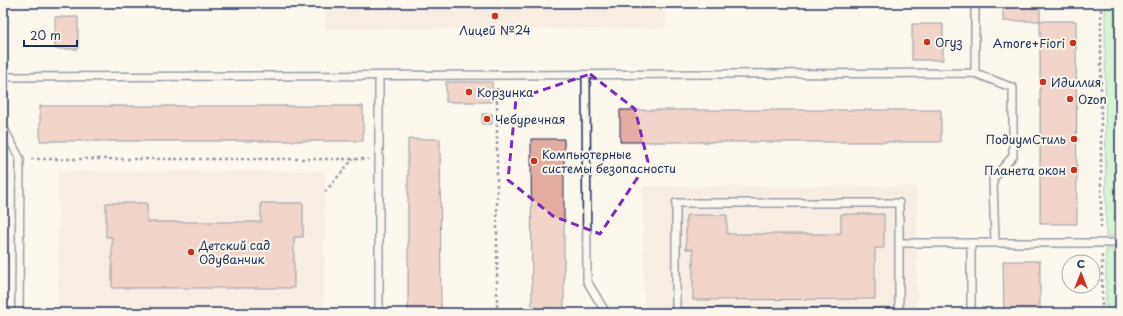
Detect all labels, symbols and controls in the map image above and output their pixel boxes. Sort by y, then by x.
marker: Лицей №24 [490,11,500,21]
place label: Лицей №24 [459,21,531,39]
scale bar [24,22,77,48]
text: 20 m [30,26,61,44]
place label: Огуз [935,33,963,51]
place label: Amore+Fiori [993,34,1065,52]
marker: Огуз [922,37,932,47]
marker: Amore+Fiori [1068,38,1078,48]
place label: Идиллия [1051,73,1101,91]
marker: Идиллия [1038,77,1048,87]
place label: Корзинка [477,83,534,101]
marker: Корзинка [464,87,474,97]
place label: Ozon [1078,90,1107,108]
marker: Ozon [1065,94,1075,104]
place label: Чебуречная [495,110,566,128]
marker: Чебуречная [482,114,492,124]
place label: ПодиумСтиль [986,130,1066,148]
marker: ПодиумСтиль [1069,134,1079,144]
place label: Компьютерные системы безопасности [542,145,676,177]
marker: Компьютерные системы безопасности [529,156,539,166]
place label: Планета окон [984,161,1066,179]
marker: Планета окон [1069,165,1079,175]
place label: Детский сад Одуванчик [198,236,270,268]
marker: Детский сад Одуванчик [186,247,196,257]
north arrow [1061,254,1101,294]
text: С [1077,255,1085,272]

